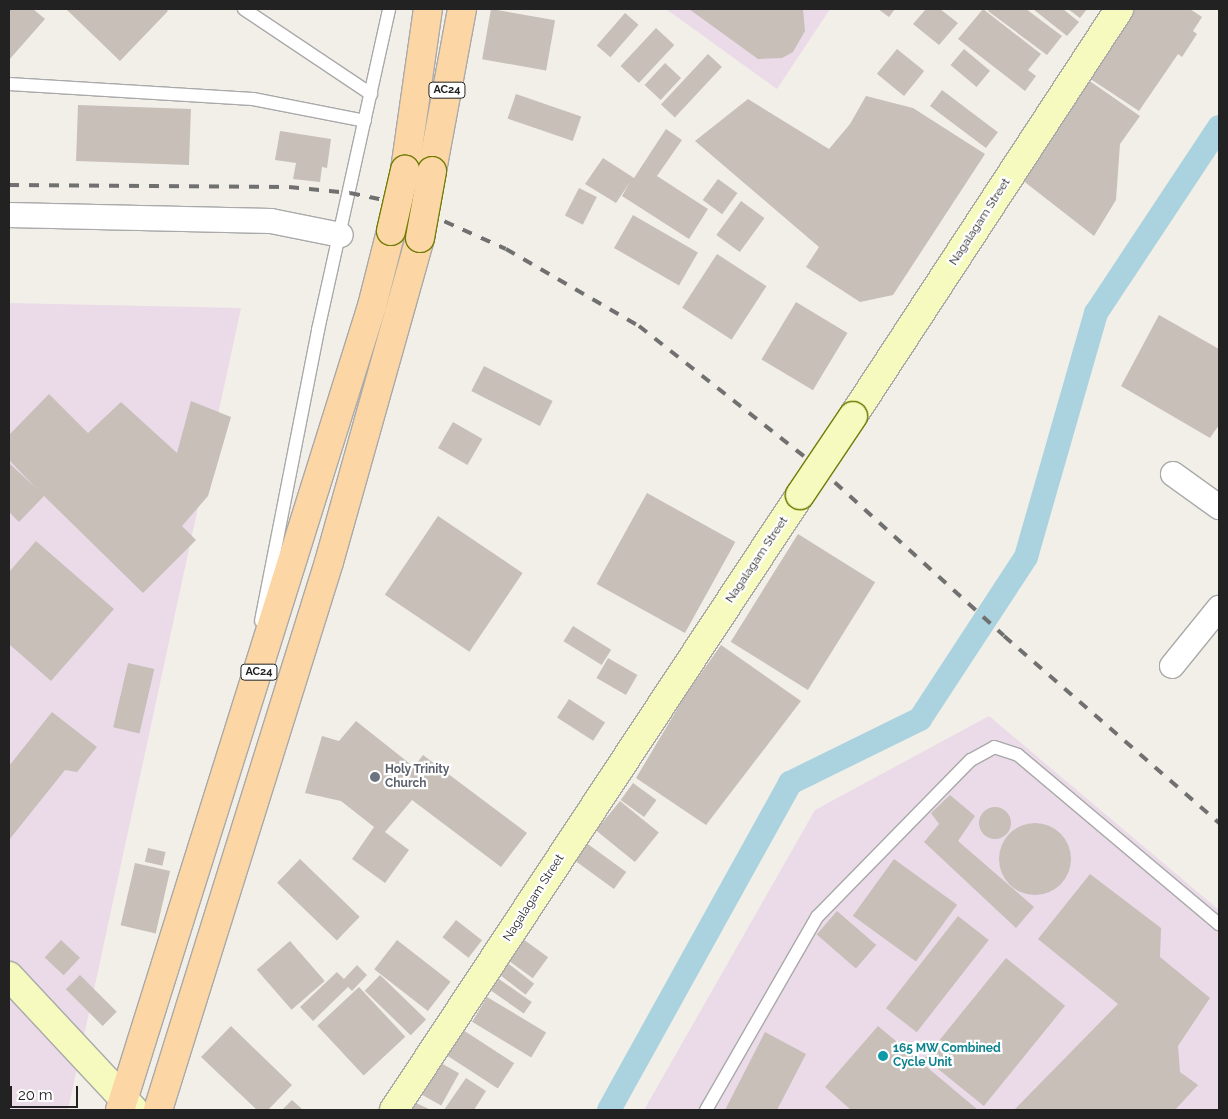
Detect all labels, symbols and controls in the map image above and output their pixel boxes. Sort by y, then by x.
road number: AC24 [428,82,466,98]
street label: Nagalagam Street [947,176,1013,268]
street label: Nagalagam Street [723,514,791,606]
road number: AC24 [240,664,278,680]
place label: Holy Trinity Church [385,763,450,791]
marker: Holy Trinity Church [369,771,381,783]
street label: Nagalagam Street [501,852,567,944]
place label: 165 MW Combined Cycle Unit [893,1042,1001,1070]
marker: 165 MW Combined Cycle Unit [877,1050,889,1062]
scale bar [12,1076,80,1108]
text: 20 m [18,1086,53,1104]

